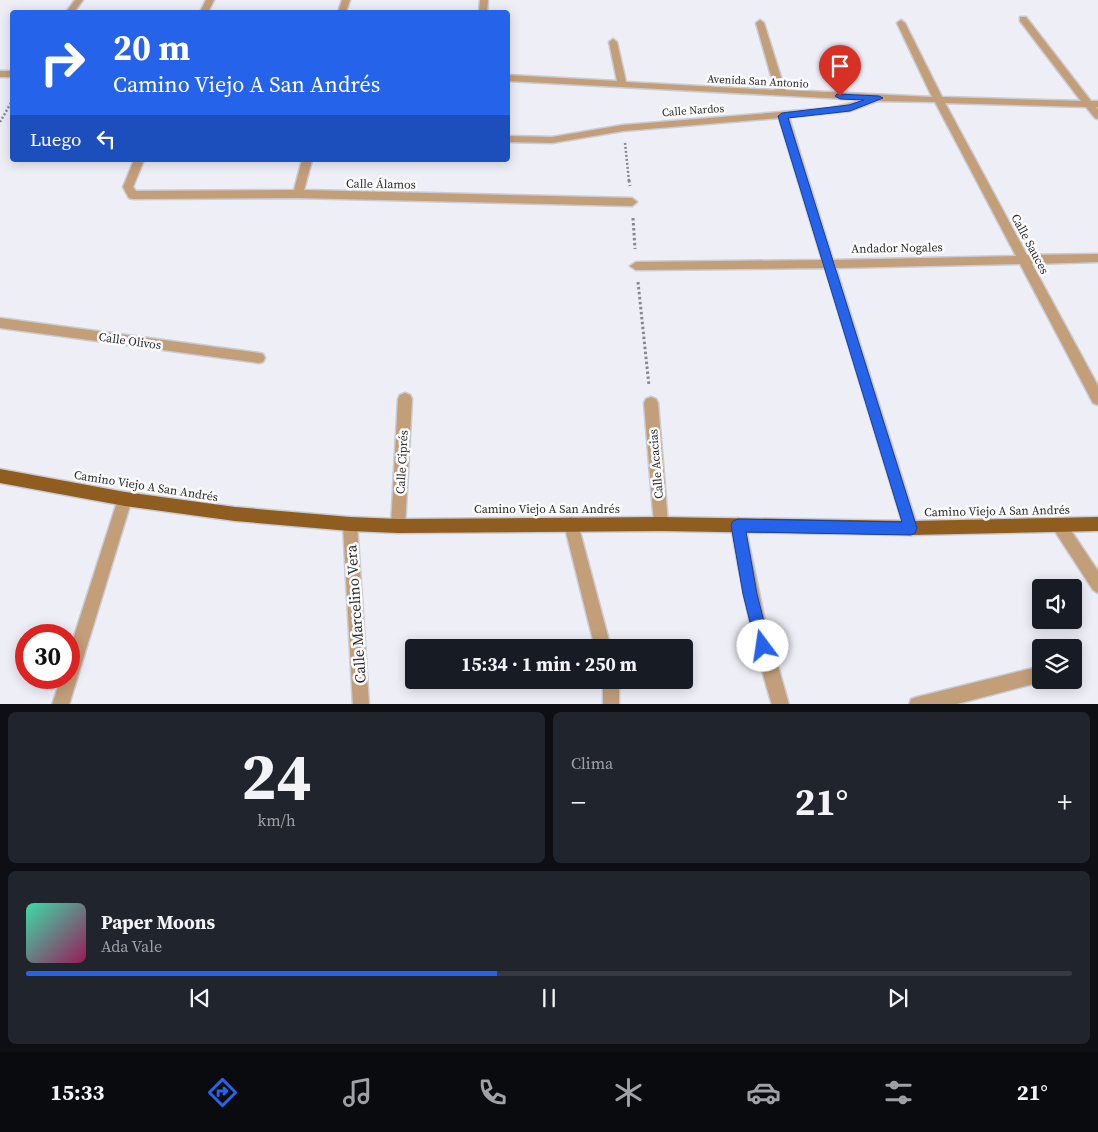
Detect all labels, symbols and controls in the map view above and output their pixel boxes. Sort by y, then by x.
text: 20 m [113,24,190,72]
icon: right [30,30,95,95]
pin [819,45,861,96]
icon: arrive [826,52,854,80]
text: Camino Viejo A San Andrés [113,69,380,99]
street label: Avenida San Antonio [707,71,809,92]
street label: Calle Nardos [661,101,725,120]
icon: left [92,125,120,153]
text: Luego [30,126,82,152]
street label: Calle Álamos [346,175,416,193]
street label: Calle Sauces [1007,211,1053,277]
street label: Andador Nogales [851,239,943,257]
street label: Calle Olivos [98,329,162,353]
street label: Calle Acacias [645,428,667,500]
street label: Calle Ciprés [392,430,412,494]
street label: Camino Viejo A San Andrés [73,467,219,505]
street label: Camino Viejo A San Andrés [474,501,620,517]
street label: Camino Viejo A San Andrés [924,502,1070,520]
street label: Calle Marcelino Vera [340,544,371,684]
map controls [1032,579,1082,689]
button: sound [1032,579,1082,629]
position arrow [736,619,788,671]
speed limit sign: 30 [15,624,80,689]
button: layers [1032,639,1082,689]
text: 15:34 · 1 min · 250 m [461,651,637,677]
text: 24 [241,732,312,821]
text: Clima [571,752,613,774]
text: 21° [795,776,848,828]
text: − [571,783,586,821]
text: + [1057,783,1072,821]
text: km/h [257,809,296,831]
text: Paper Moons [101,909,215,935]
text: Ada Vale [101,935,162,957]
icon: previous [186,984,214,1012]
icon: pause [535,984,563,1012]
icon: next [884,984,912,1012]
icon: directions [205,1075,240,1110]
icon: music [340,1075,375,1110]
icon: phone [475,1075,510,1110]
icon: climate [611,1075,646,1110]
icon: car [746,1075,781,1110]
icon: filters [881,1075,916,1110]
text: 15:33 [50,1077,104,1107]
text: 21° [1017,1077,1048,1107]

